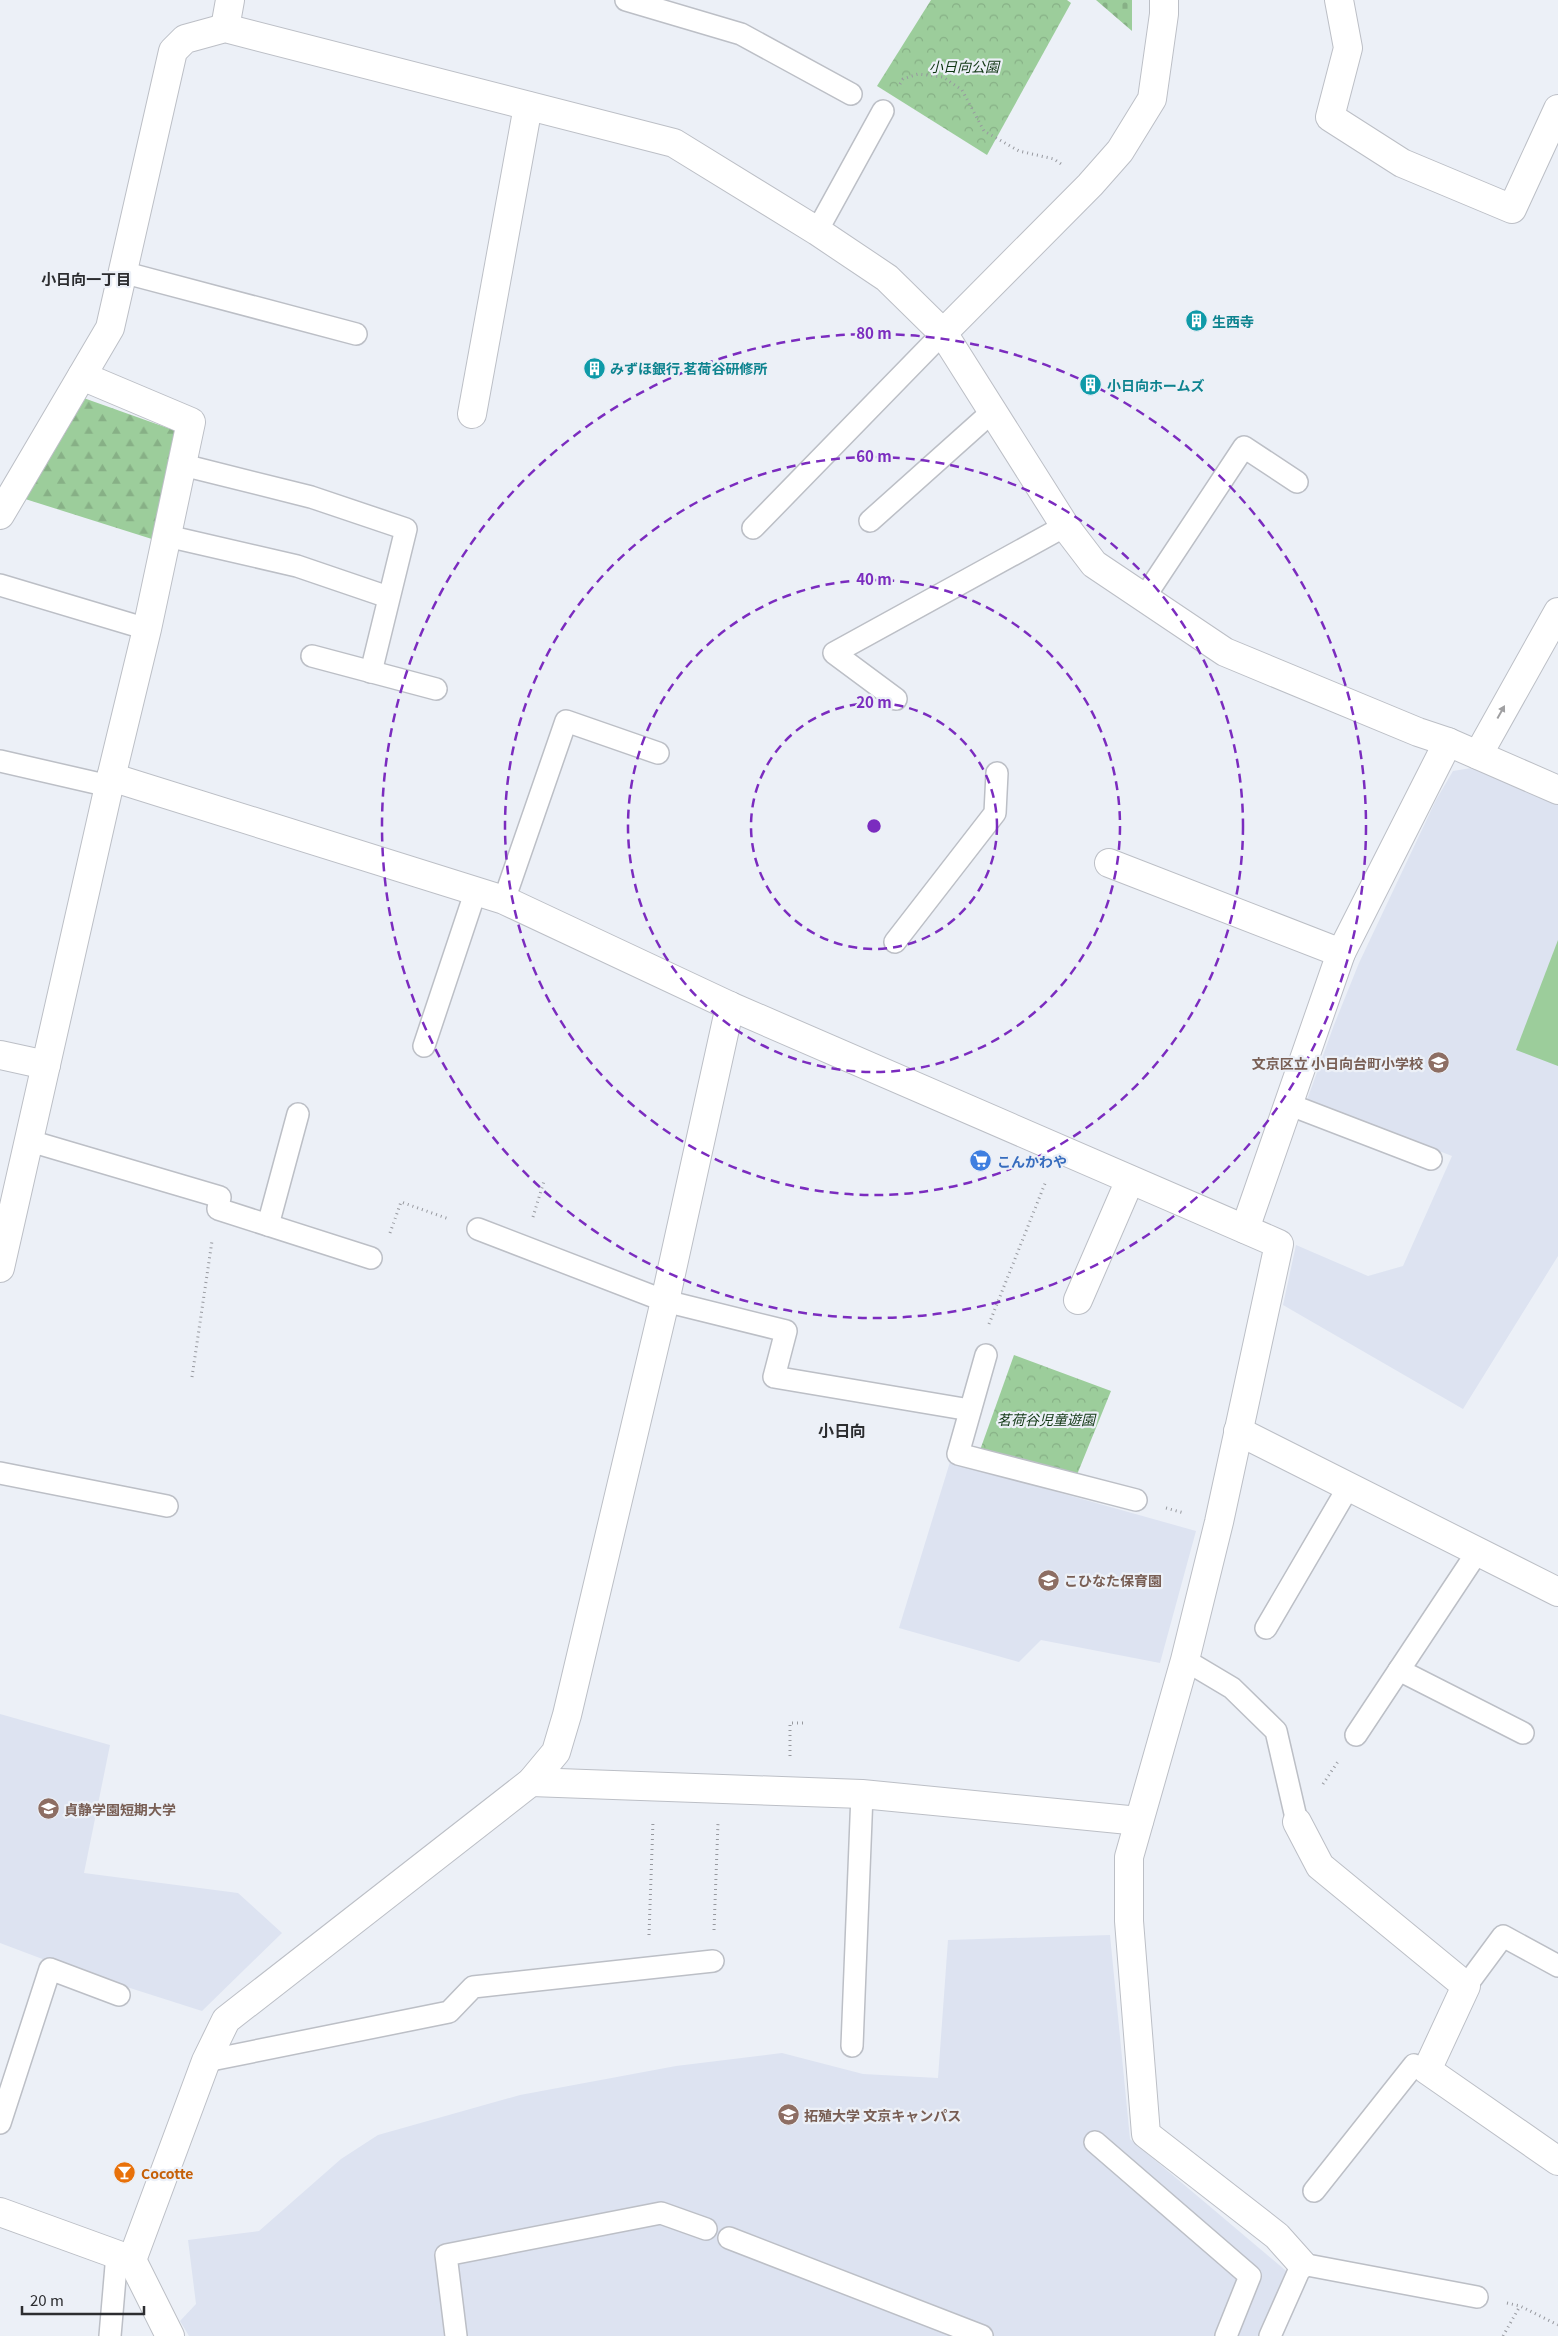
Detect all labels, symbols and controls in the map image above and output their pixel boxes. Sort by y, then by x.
park label: 小日向公園 [929,56,1001,76]
district label: 小日向一丁目 [41,268,131,289]
building icon: 生西寺 [1184,309,1208,333]
place label: 生西寺 [1212,311,1254,331]
text: 80 m [856,322,892,343]
building icon: みずほ銀行 茗荷谷研修所 [582,356,606,380]
place label: みずほ銀行 茗荷谷研修所 [610,358,767,378]
building icon: 小日向ホームズ [1079,373,1103,397]
place label: 小日向ホームズ [1107,375,1205,395]
text: 60 m [856,445,892,466]
text: 40 m [856,568,892,589]
text: 20 m [856,691,892,712]
one-way arrow [1497,706,1506,719]
centre of rings [865,817,883,835]
school or university icon: 文京区立 小日向台町小学校 [1427,1051,1451,1075]
place label: 文京区立 小日向台町小学校 [1252,1053,1423,1073]
supermarket icon: こんかわや [969,1149,993,1173]
place label: こんかわや [997,1151,1067,1171]
park label: 茗荷谷児童遊園 [997,1409,1097,1429]
district label: 小日向 [818,1418,866,1442]
school or university icon: こひなた保育園 [1036,1568,1060,1592]
place label: こひなた保育園 [1064,1570,1162,1590]
school or university icon: 貞静学園短期大学 [36,1797,60,1821]
place label: 貞静学園短期大学 [64,1799,176,1819]
school or university icon: 拓殖大学 文京キャンパス [776,2103,800,2127]
place label: 拓殖大学 文京キャンパス [804,2105,961,2125]
bar icon: Cocotte [113,2161,137,2185]
place label: Cocotte [141,2163,193,2183]
scale bar [22,2284,145,2316]
text: 20 m [30,2289,64,2310]

